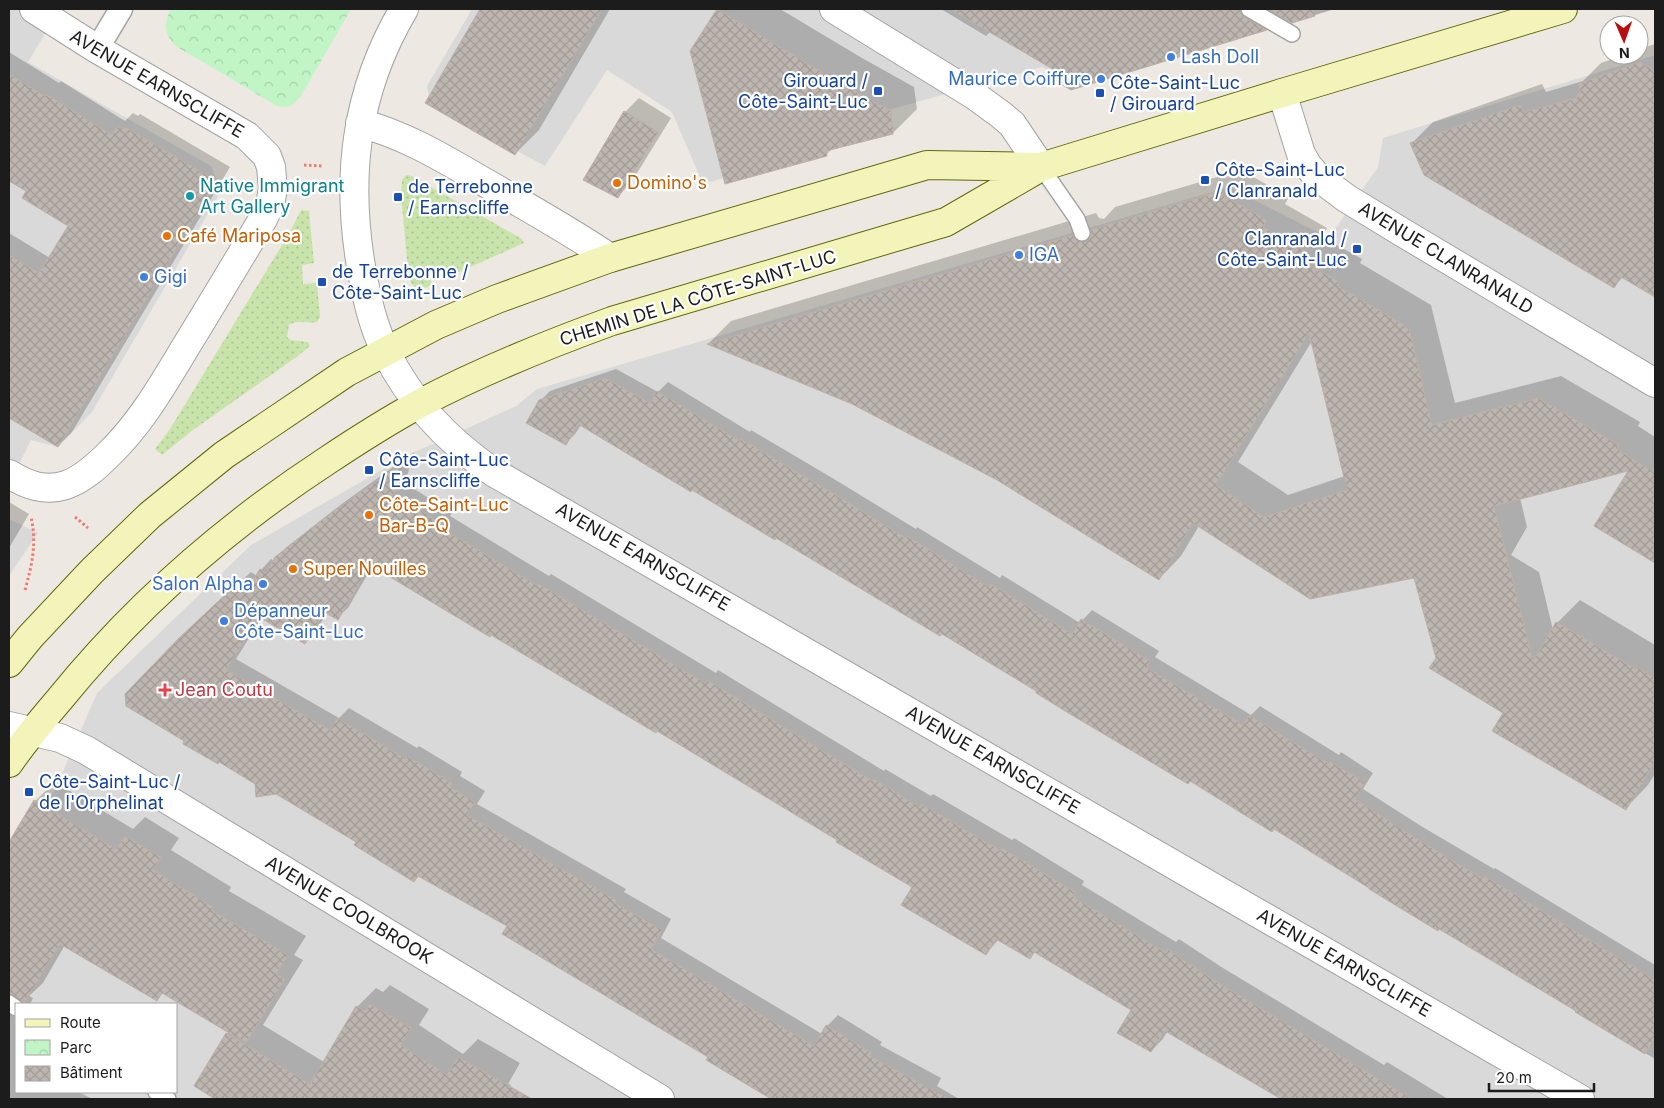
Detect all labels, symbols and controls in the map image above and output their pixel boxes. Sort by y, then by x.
north arrow [1599,15,1649,65]
street label: AVENUE EARNSCLIFFE [67,25,248,142]
text: N [1619,45,1630,62]
place label: Lash Doll [1181,46,1259,67]
marker: Lash Doll [1165,51,1177,63]
place label: Maurice Coiffure [948,68,1091,89]
place label: Girouard / Côte-Saint-Luc [738,70,869,112]
place label: Côte-Saint-Luc / Girouard [1110,72,1240,114]
marker: Maurice Coiffure [1095,73,1107,85]
marker: Girouard / Côte-Saint-Luc [872,85,884,97]
marker: Côte-Saint-Luc / Girouard [1094,87,1106,99]
place label: Côte-Saint-Luc / Clanranald [1215,159,1345,201]
place label: Domino's [627,172,707,193]
marker: Côte-Saint-Luc / Clanranald [1199,174,1211,186]
place label: Native Immigrant Art Gallery [200,175,345,217]
place label: de Terrebonne / Earnscliffe [408,176,533,218]
marker: Domino's [611,177,623,189]
marker: Native Immigrant Art Gallery [184,190,196,202]
marker: de Terrebonne / Earnscliffe [392,191,404,203]
street label: AVENUE CLANRANALD [1355,197,1537,318]
place label: Café Mariposa [177,225,301,246]
place label: Clanranald / Côte-Saint-Luc [1217,228,1348,270]
marker: Café Mariposa [161,230,173,242]
marker: Clanranald / Côte-Saint-Luc [1351,243,1363,255]
street label: CHEMIN DE LA CÔTE-SAINT-LUC [557,244,839,350]
place label: IGA [1029,244,1059,265]
marker: IGA [1013,249,1025,261]
place label: de Terrebonne / Côte-Saint-Luc [332,261,469,303]
place label: Gigi [154,266,187,287]
marker: Gigi [138,271,150,283]
marker: de Terrebonne / Côte-Saint-Luc [316,276,328,288]
place label: Côte-Saint-Luc / Earnscliffe [379,449,509,491]
marker: Côte-Saint-Luc / Earnscliffe [363,464,375,476]
place label: Côte-Saint-Luc Bar-B-Q [379,494,509,536]
street label: AVENUE EARNSCLIFFE [553,498,734,615]
marker: Côte-Saint-Luc Bar-B-Q [363,509,375,521]
place label: Super Nouilles [303,558,427,579]
marker: Super Nouilles [287,563,299,575]
place label: Salon Alpha [152,573,253,594]
marker: Salon Alpha [257,578,269,590]
place label: Dépanneur Côte-Saint-Luc [234,600,364,642]
marker: Dépanneur Côte-Saint-Luc [218,615,230,627]
place label: Jean Coutu [175,679,273,700]
marker: Jean Coutu [159,684,171,696]
street label: AVENUE EARNSCLIFFE [903,701,1084,818]
place label: Côte-Saint-Luc / de l'Orphelinat [39,771,181,813]
marker: Côte-Saint-Luc / de l'Orphelinat [23,786,35,798]
street label: AVENUE COOLBROOK [262,851,437,968]
street label: AVENUE EARNSCLIFFE [1254,904,1435,1021]
legend [15,1003,178,1093]
text: Route [60,1013,101,1032]
text: Parc [60,1038,92,1057]
scale bar [1489,1060,1594,1092]
text: Bâtiment [60,1063,123,1082]
text: 20 m [1496,1068,1532,1087]

